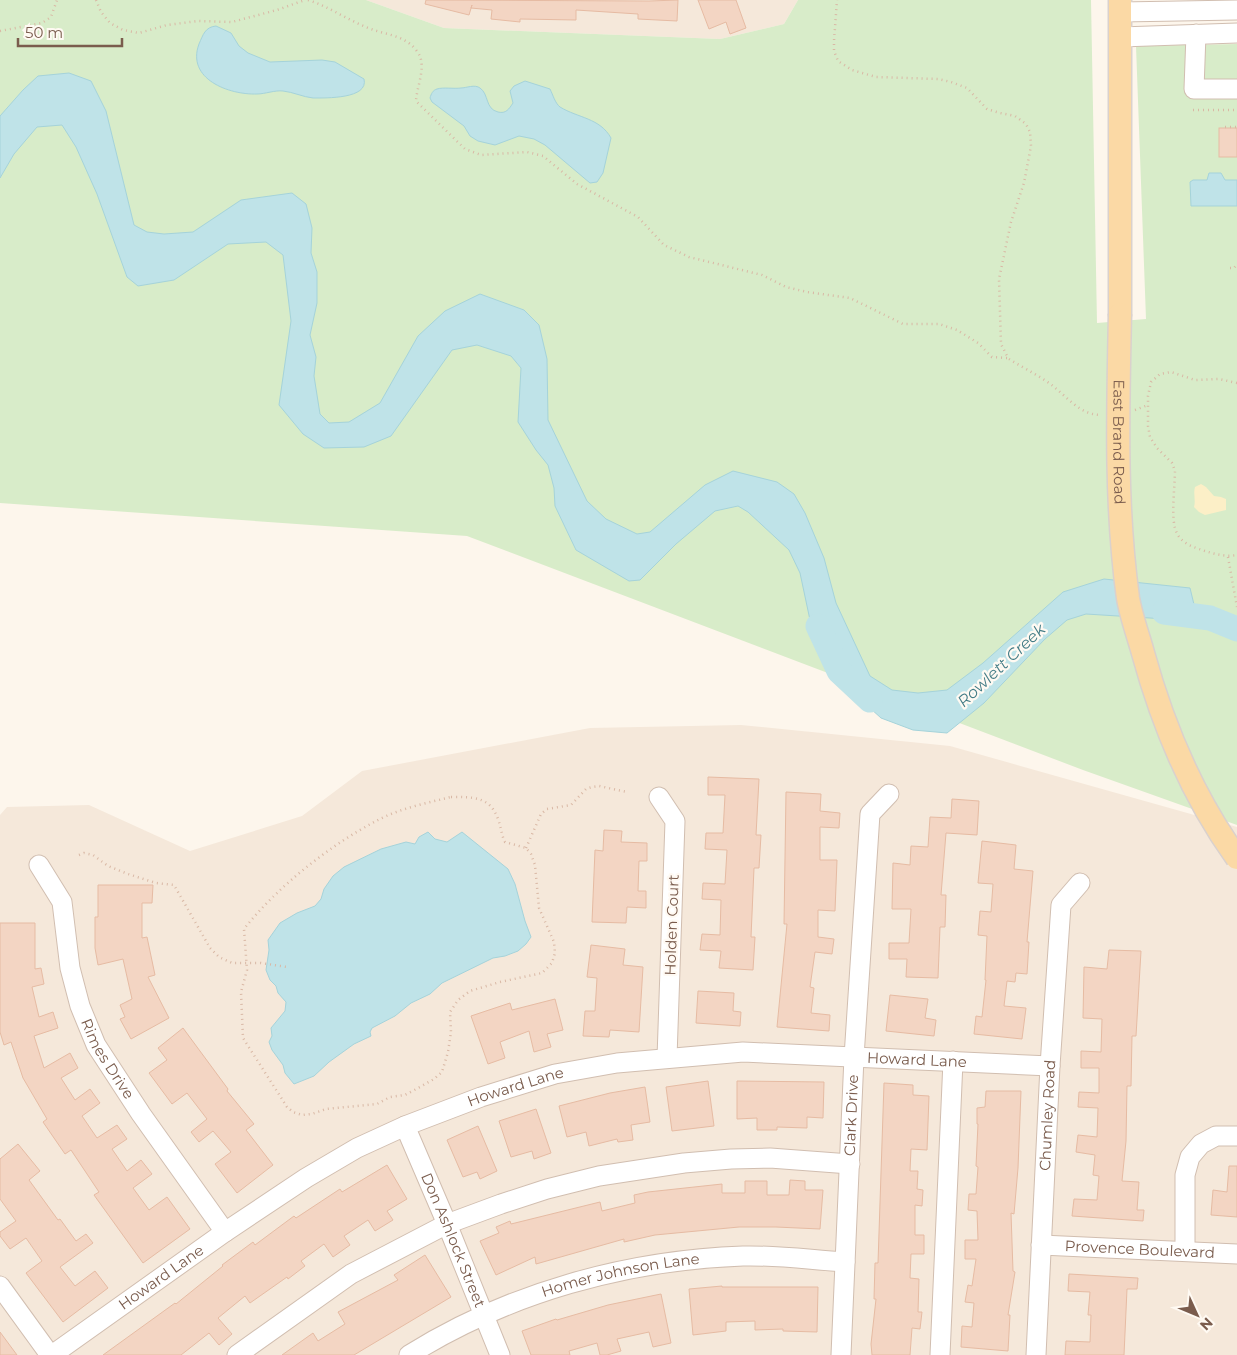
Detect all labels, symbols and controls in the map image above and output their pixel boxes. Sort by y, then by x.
scale bar [18,15,121,47]
text: 50 m [25,23,63,42]
street label: East Brand Road [1109,379,1130,505]
water label: Rowlett Creek [954,619,1050,711]
street label: Holden Court [660,874,683,976]
street label: Rimes Drive [77,1016,139,1102]
street label: Howard Lane [867,1048,967,1071]
street label: Chumley Road [1035,1059,1059,1171]
street label: Howard Lane [464,1063,565,1110]
street label: Clark Drive [840,1074,862,1156]
street label: Don Ashlock Street [417,1170,490,1310]
street label: Provence Boulevard [1064,1236,1215,1262]
street label: Howard Lane [115,1240,207,1314]
street label: Homer Johnson Lane [539,1249,701,1301]
north arrow [1172,1290,1222,1340]
text: N [1196,1314,1217,1334]

